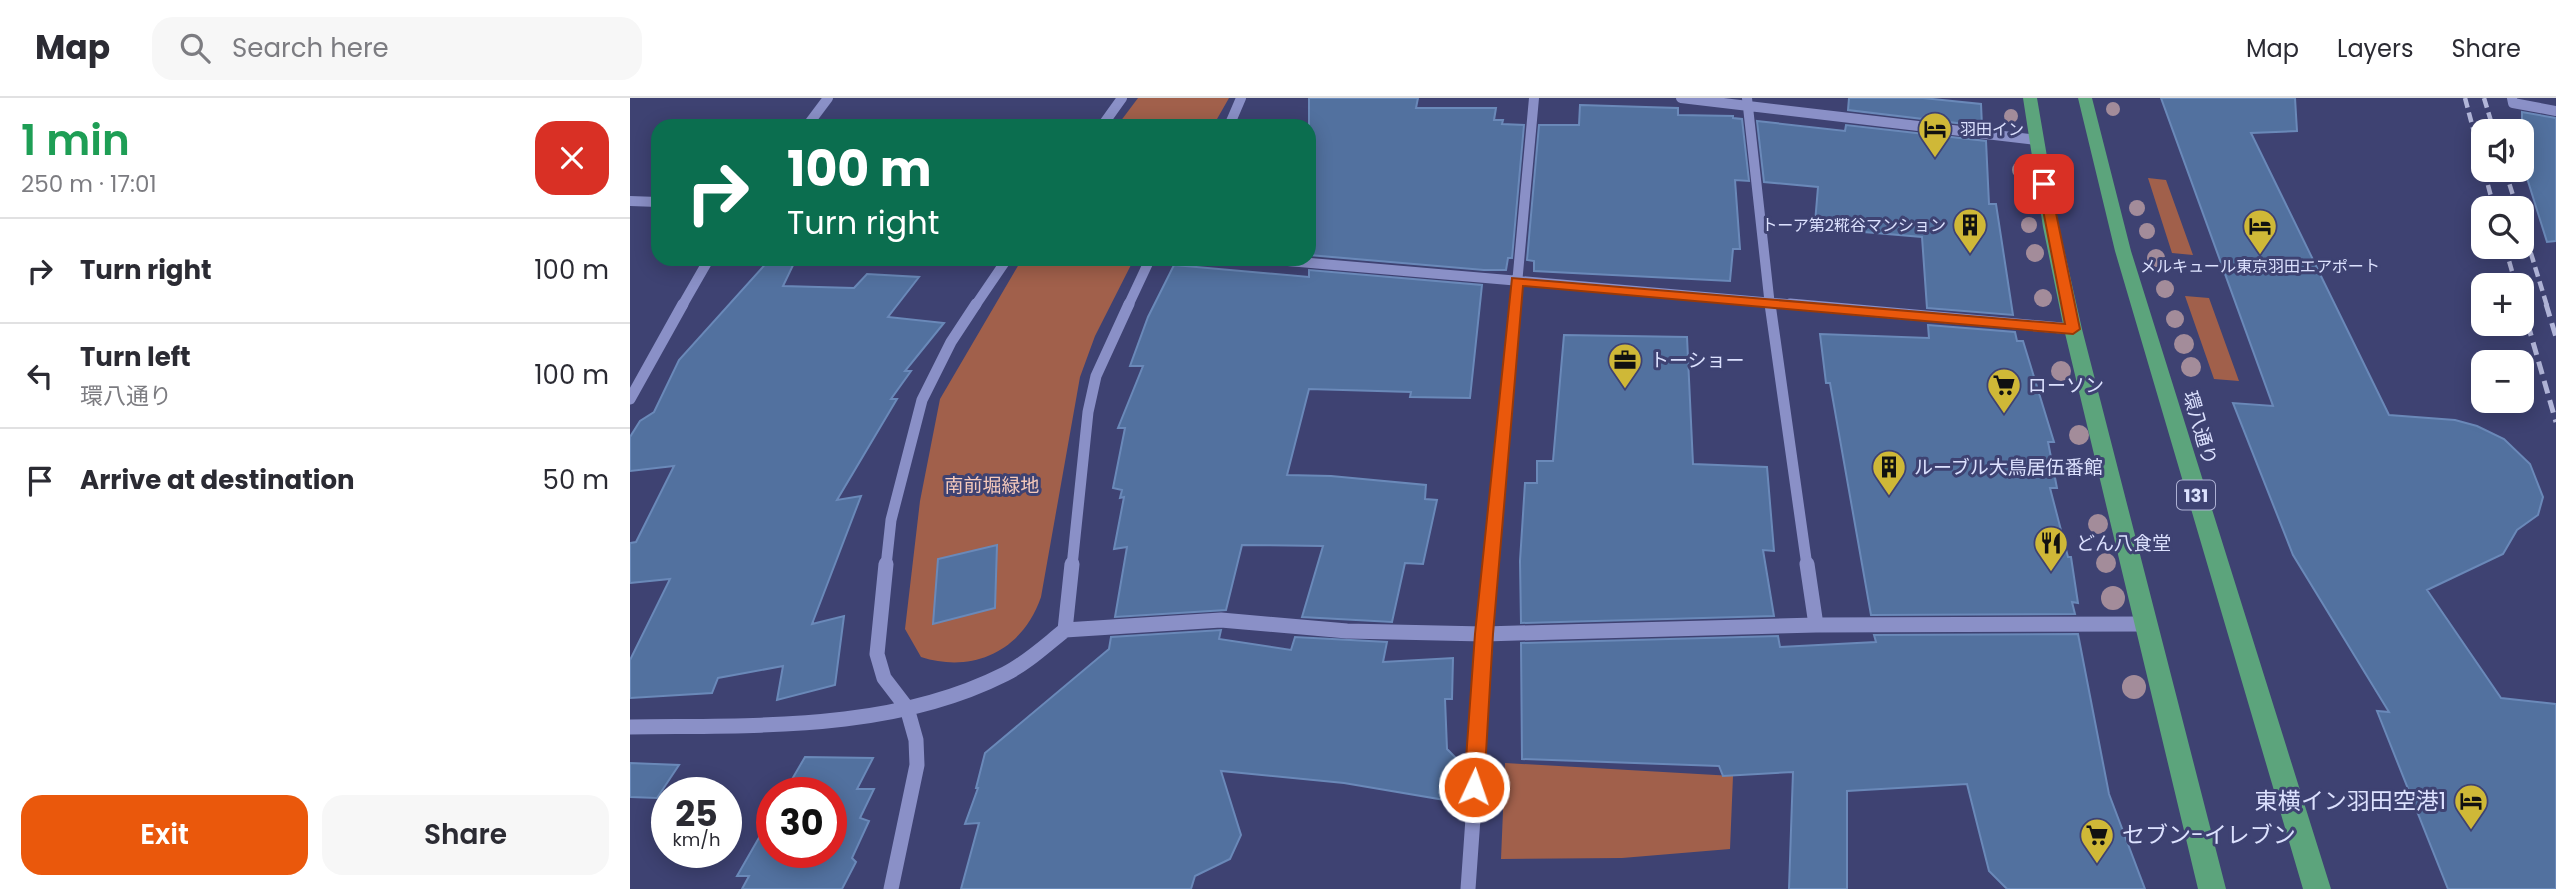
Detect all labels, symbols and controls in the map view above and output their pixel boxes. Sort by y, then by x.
search box [152,17,642,80]
text: Map [35,24,110,71]
icon: search [176,29,214,67]
text: Search here [232,30,389,66]
text: Map [2246,32,2299,65]
text: Layers [2337,32,2413,65]
text: Share [2451,32,2521,65]
hotel icon: 羽田イン [1916,110,1954,159]
text: 1 min [21,111,130,170]
place label: 羽田イン [1960,118,2024,141]
map controls [2471,119,2534,413]
button: sound [2471,119,2534,182]
button: close [535,121,609,195]
text: 100 m [787,135,932,203]
icon: right [672,147,763,238]
pin [2014,154,2074,214]
icon: arrive [2025,165,2063,203]
text: 250 m · 17:01 [21,168,157,200]
button: search [2471,196,2534,259]
text: Turn right [787,200,939,245]
building icon: トーア第2糀谷マンション [1951,206,1989,255]
hotel icon: メルキュール東京羽田エアポート [2241,207,2279,256]
place label: トーア第2糀谷マンション [1761,214,1946,237]
icon: right [21,252,59,290]
text: Turn right [80,252,212,288]
text: 100 m [534,252,609,288]
place label: メルキュール東京羽田エアポート [2140,255,2380,278]
button: + [2471,273,2534,336]
text: Turn left [80,339,191,375]
office icon: トーショー [1606,341,1644,390]
place label: トーショー [1650,347,1745,374]
button: − [2471,350,2534,413]
icon: left [21,357,59,395]
text: 100 m [534,357,609,393]
supermarket icon: ローソン [1985,366,2023,415]
place label: ローソン [2028,372,2104,399]
text: 環八通り [80,380,172,412]
street label: 環八通り [2177,388,2223,468]
building icon: ルーブル大鳥居伍番館 [1870,448,1908,497]
place label: ルーブル大鳥居伍番館 [1914,454,2103,481]
icon: arrive [21,462,59,500]
text: Arrive at destination [80,462,355,498]
text: 50 m [543,462,609,498]
park label: 南前堀緑地 [944,472,1040,499]
road number: 131 [2177,480,2215,510]
restaurant icon: どん八食堂 [2032,524,2070,573]
place label: どん八食堂 [2076,530,2171,557]
position arrow [1437,750,1511,824]
speed limit sign: 30 [756,777,847,868]
hotel icon: 東横イン羽田空港1 [2452,782,2490,831]
place label: 東横イン羽田空港1 [2255,785,2446,817]
text: 25 [675,789,718,838]
button: Exit [21,795,308,875]
button: Share [322,795,609,875]
supermarket icon: セブン-イレブン [2078,816,2116,865]
place label: セブン-イレブン [2122,819,2296,851]
text: km/h [673,827,720,852]

